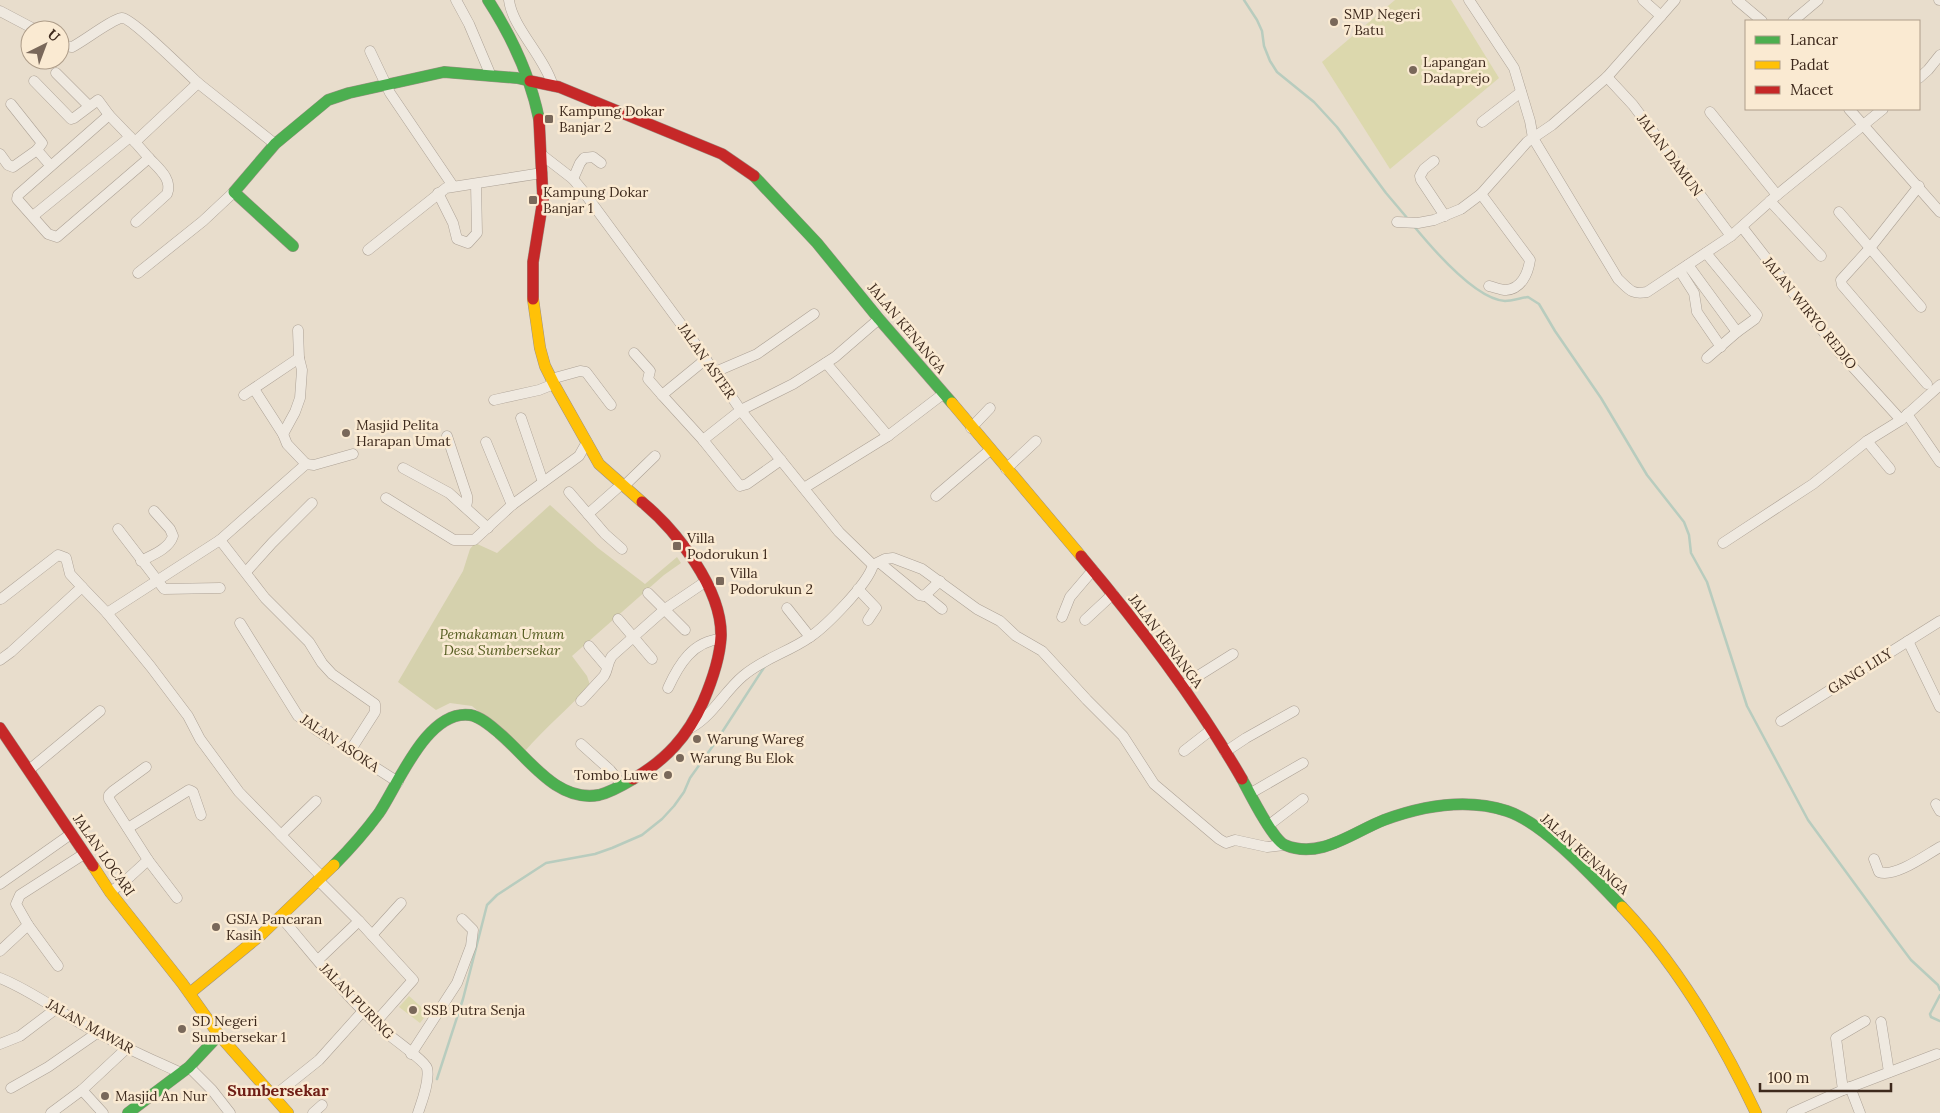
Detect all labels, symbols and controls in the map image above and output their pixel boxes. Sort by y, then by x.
place label: SMP Negeri 7 Batu [1344,5,1420,39]
marker: SMP Negeri 7 Batu [1328,16,1340,28]
north arrow [20,20,70,70]
legend [1745,20,1920,110]
text: U [44,25,64,46]
text: Lancar [1790,30,1839,49]
place label: Lapangan Dadaprejo [1423,53,1490,87]
text: Padat [1790,55,1829,74]
marker: Lapangan Dadaprejo [1407,64,1419,76]
text: Macet [1790,80,1833,99]
place label: Kampung Dokar Banjar 2 [559,102,664,136]
street label: JALAN DAMUN [1633,110,1707,200]
marker: Kampung Dokar Banjar 2 [543,113,555,125]
place label: Kampung Dokar Banjar 1 [543,183,648,217]
marker: Kampung Dokar Banjar 1 [527,194,539,206]
street label: JALAN WIRYO REDJO [1758,252,1861,373]
street label: JALAN KENANGA [863,278,950,377]
street label: JALAN ASTER [674,319,740,402]
place label: Masjid Pelita Harapan Umat [356,416,451,450]
marker: Masjid Pelita Harapan Umat [340,427,352,439]
place label: Villa Podorukun 1 [686,529,768,563]
marker: Villa Podorukun 1 [671,540,683,552]
place label: Villa Podorukun 2 [729,564,813,598]
marker: Villa Podorukun 2 [714,575,726,587]
street label: JALAN KENANGA [1124,590,1207,692]
park label: Pemakaman Umum Desa Sumbersekar [439,625,565,659]
street label: GANG LILY [1824,643,1897,698]
street label: JALAN ASOKA [296,710,383,776]
place label: Warung Wareg [707,730,804,748]
marker: Warung Wareg [691,733,703,745]
place label: Warung Bu Elok [690,749,794,767]
marker: Warung Bu Elok [674,752,686,764]
place label: Tombo Luwe [574,766,658,784]
marker: Tombo Luwe [662,769,674,781]
street label: JALAN KENANGA [1536,809,1633,899]
street label: JALAN LOCARI [69,810,139,899]
place label: GSJA Pancaran Kasih [226,910,323,944]
marker: GSJA Pancaran Kasih [210,921,222,933]
street label: JALAN PURING [316,959,398,1043]
street label: JALAN MAWAR [42,994,137,1057]
place label: SSB Putra Senja [423,1001,525,1019]
marker: SSB Putra Senja [407,1004,419,1016]
place label: SD Negeri Sumbersekar 1 [192,1012,286,1046]
marker: SD Negeri Sumbersekar 1 [176,1023,188,1035]
scale bar [1760,1060,1891,1092]
text: 100 m [1768,1068,1809,1087]
district label: Sumbersekar [227,1080,329,1100]
place label: Masjid An Nur [115,1087,207,1105]
marker: Masjid An Nur [99,1090,111,1102]

